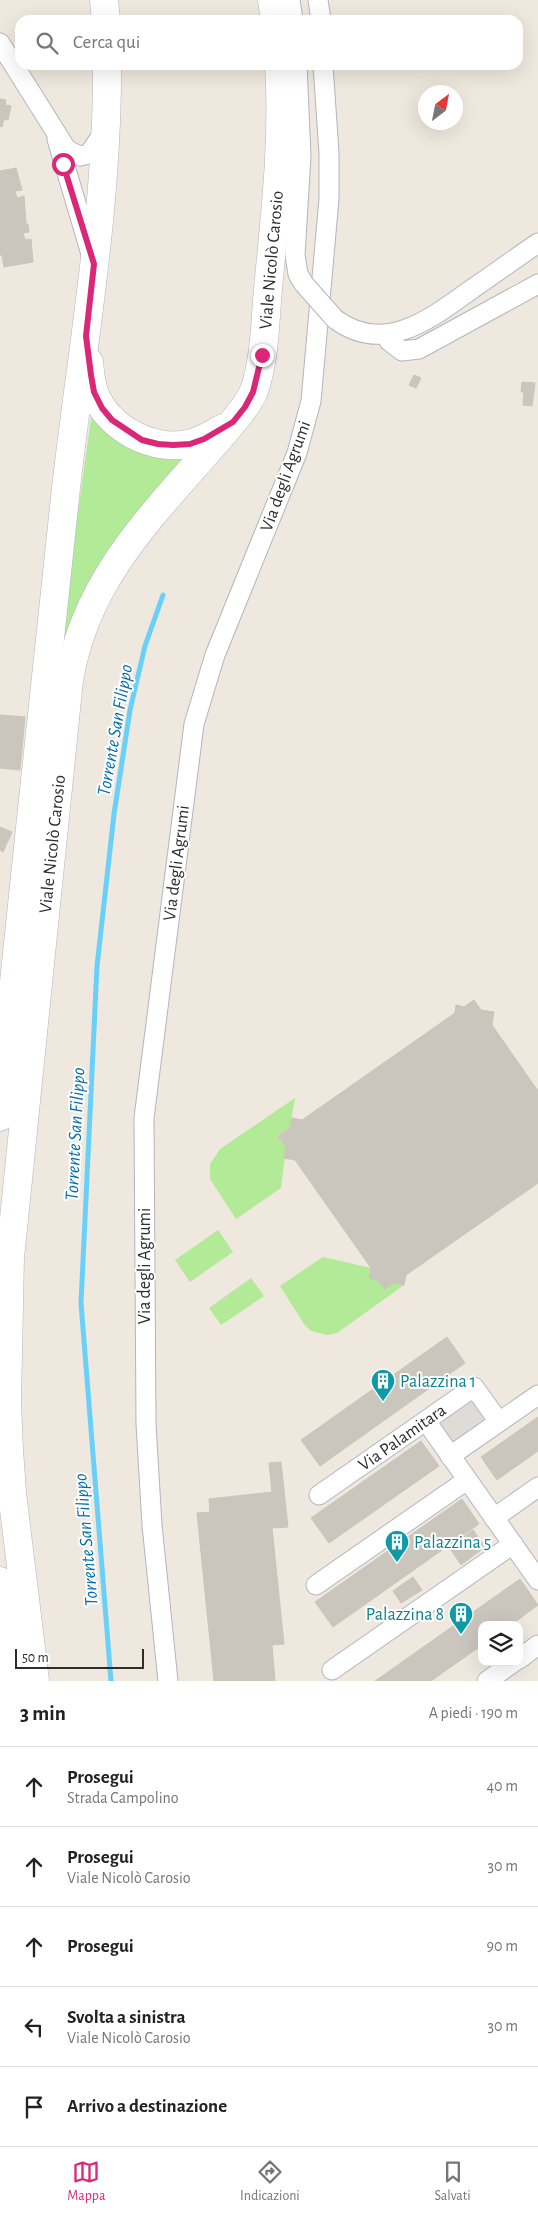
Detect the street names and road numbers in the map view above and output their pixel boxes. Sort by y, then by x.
street label: Viale Nicolò Carosio [257,190,287,330]
street label: Via degli Agrumi [258,419,314,534]
street label: Viale Nicolò Carosio [37,774,69,914]
street label: Via degli Agrumi [161,804,193,922]
street label: Via degli Agrumi [136,1208,154,1324]
street label: Via Palamitara [356,1401,450,1474]

